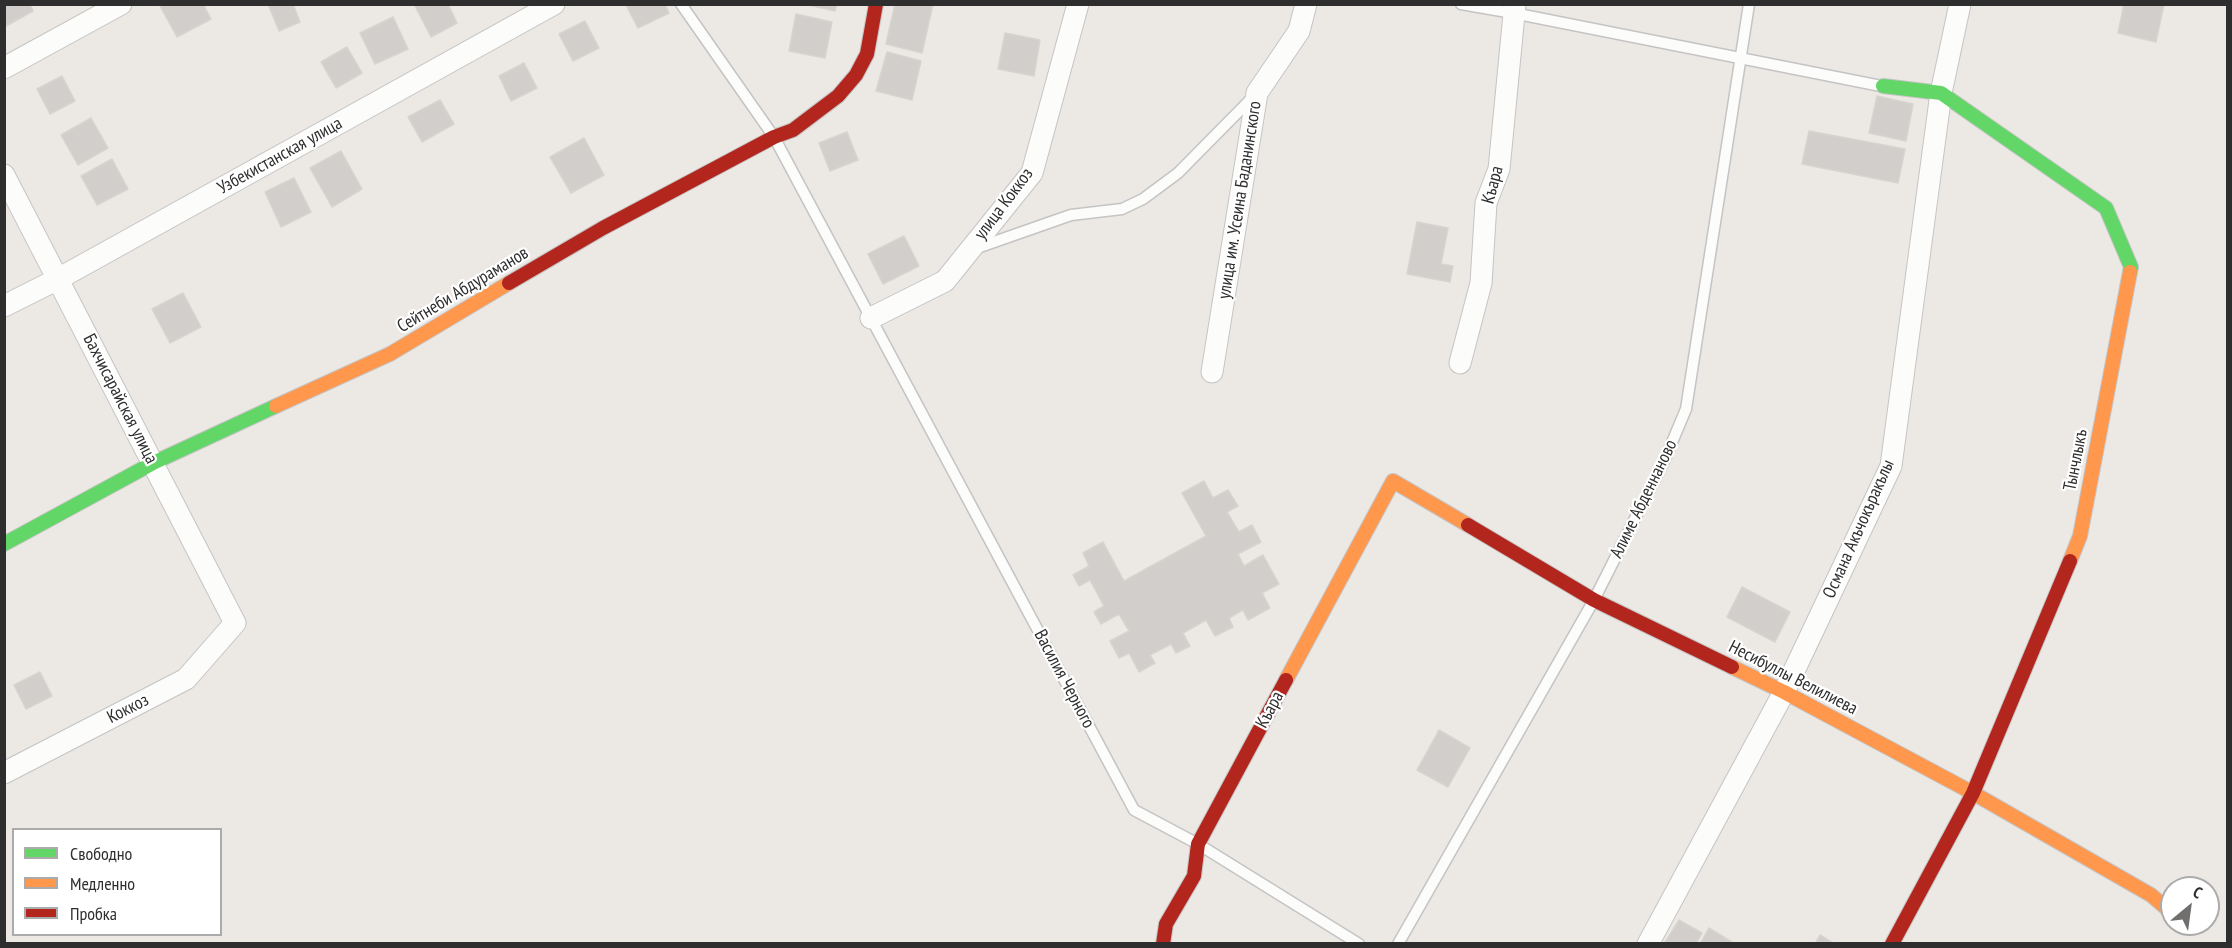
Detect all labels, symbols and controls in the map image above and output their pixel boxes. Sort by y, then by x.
street label: улица им. Усеина Баданинского [1214,99,1266,301]
street label: Узбекистанская улица [214,113,346,199]
street label: улица Коккоз [970,164,1038,244]
street label: Къара [1478,164,1508,206]
street label: Сейтнеби Абдураманов [394,242,532,338]
street label: Бахчисарайская улица [78,331,162,467]
street label: Тынчлыкъ [2059,427,2093,493]
street label: Алиме Абденнаново [1606,436,1682,562]
street label: Османа Акъчокъракълы [1819,456,1899,602]
street label: Василия Черного [1029,626,1099,732]
street label: Несибуллы Велилиева [1725,636,1861,720]
street label: Къара [1251,688,1289,732]
street label: Коккоз [104,689,152,729]
legend [12,828,222,936]
text: Свободно [70,842,132,865]
text: Медленно [70,872,135,895]
north arrow [2160,876,2220,936]
text: С [2190,881,2206,903]
text: Пробка [70,902,117,925]

